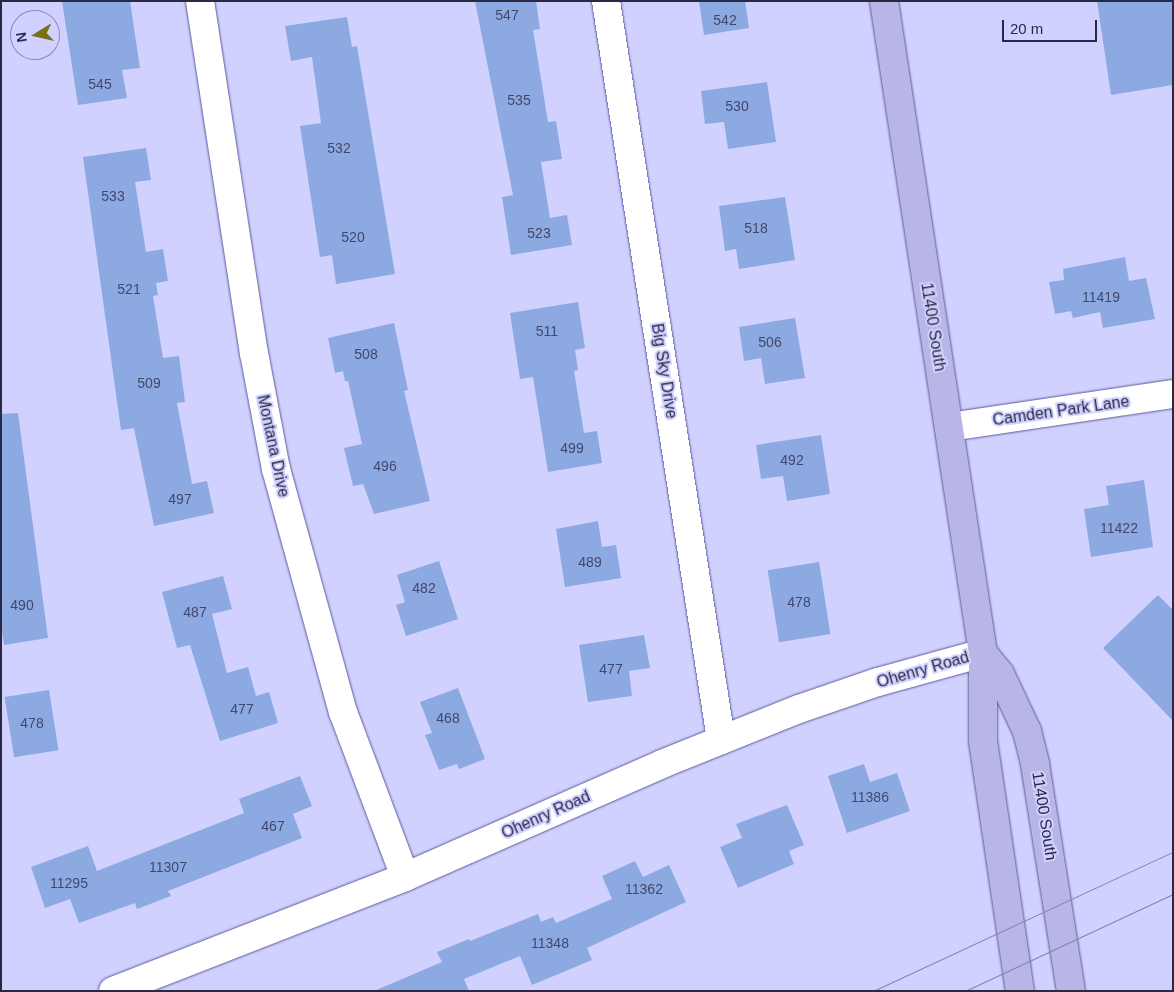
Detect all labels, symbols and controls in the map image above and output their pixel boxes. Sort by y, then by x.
house number: 547 [495,7,519,23]
north arrow [10,10,60,60]
scale bar [1004,10,1099,42]
house number: 542 [713,12,737,28]
text: 20 m [1010,20,1043,37]
text: N [12,31,30,43]
house number: 545 [88,76,112,92]
house number: 535 [507,92,531,108]
house number: 530 [725,98,749,114]
house number: 532 [327,140,351,156]
house number: 533 [101,188,125,204]
house number: 518 [744,220,768,236]
house number: 523 [527,225,551,241]
house number: 520 [341,229,365,245]
house number: 521 [117,281,141,297]
street label: 11400 South [917,281,949,373]
house number: 11419 [1082,289,1120,305]
street label: Big Sky Drive [647,322,681,420]
house number: 511 [536,323,558,339]
house number: 506 [758,334,782,350]
house number: 508 [354,346,378,362]
house number: 509 [137,375,161,391]
street label: Camden Park Lane [991,392,1131,430]
street label: Montana Drive [253,393,293,499]
house number: 499 [560,440,584,456]
house number: 492 [780,452,804,468]
house number: 496 [373,458,397,474]
house number: 497 [168,491,192,507]
house number: 11422 [1100,520,1138,536]
house number: 489 [578,554,602,570]
house number: 482 [412,580,436,596]
house number: 478 [787,594,811,610]
house number: 490 [10,597,34,613]
house number: 487 [183,604,207,620]
street label: Ohenry Road [875,648,971,692]
house number: 477 [599,661,623,677]
house number: 477 [230,701,254,717]
house number: 468 [436,710,460,726]
house number: 478 [20,715,44,731]
street label: 11400 South [1028,770,1060,862]
street label: Ohenry Road [499,787,593,843]
house number: 11386 [851,789,889,805]
house number: 467 [261,818,285,834]
house number: 11307 [149,859,187,875]
house number: 11295 [50,875,88,891]
house number: 11362 [625,881,663,897]
house number: 11348 [531,935,569,951]

